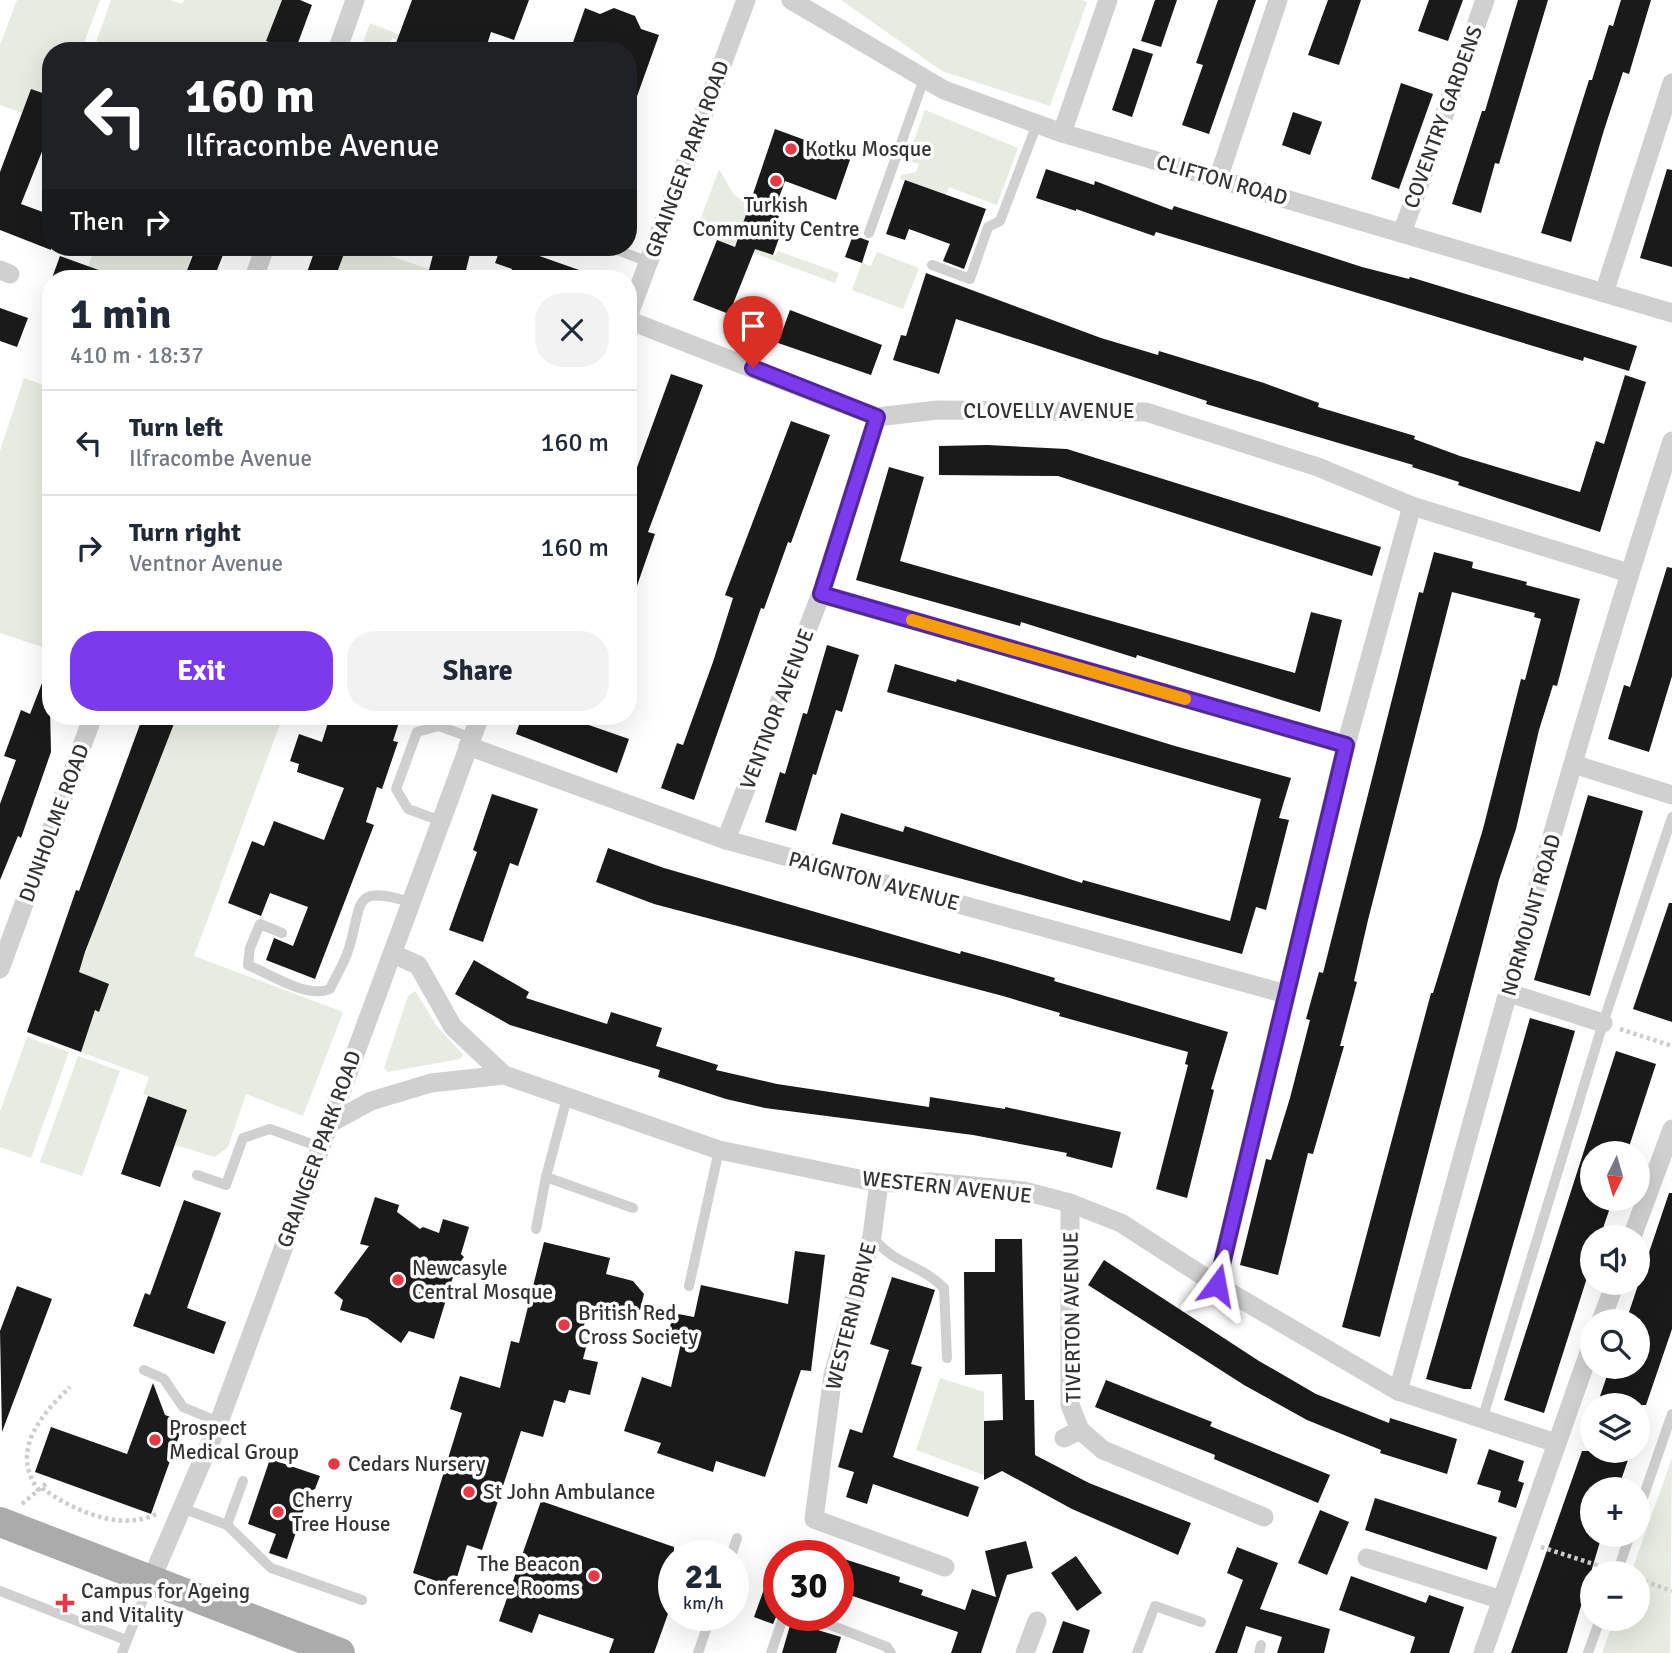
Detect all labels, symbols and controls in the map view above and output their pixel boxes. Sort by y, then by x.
street label: COVENTRY GARDENS [1398,22,1488,212]
street label: GRAINGER PARK ROAD [639,57,735,261]
text: 160 m [185,66,315,126]
icon: left [70,70,161,161]
text: Ilfracombe Avenue [185,126,440,165]
place label: Kotku Mosque [805,136,932,162]
marker: Kotku Mosque [783,141,799,157]
street label: CLIFTON ROAD [1153,149,1291,211]
marker: Turkish Community Centre [768,173,784,189]
place label: Turkish Community Centre [692,192,860,242]
icon: right [138,203,176,241]
text: Then [70,206,124,238]
text: 1 min [70,289,171,340]
button: close [535,293,609,367]
pin [723,296,783,368]
icon: arrive [734,307,772,345]
text: 410 m · 18:37 [70,341,204,370]
street label: CLOVELLY AVENUE [963,398,1135,424]
text: Turn left [129,412,223,444]
icon: left [70,424,108,462]
text: 160 m [540,427,609,459]
text: Ilfracombe Avenue [129,444,312,473]
text: Turn right [129,517,241,549]
icon: right [70,529,108,567]
text: 160 m [540,532,609,564]
text: Ventnor Avenue [129,549,283,578]
street label: VENTNOR AVENUE [734,625,820,793]
button: Exit [70,631,333,711]
button: Share [347,631,609,711]
street label: DUNHOLME ROAD [13,740,95,906]
street label: NORMOUNT ROAD [1495,831,1567,999]
street label: PAIGNTON AVENUE [786,846,962,916]
street label: GRAINGER PARK ROAD [271,1047,367,1251]
north arrow [1580,1141,1650,1211]
map controls [1580,1141,1650,1631]
street label: WESTERN AVENUE [861,1165,1033,1209]
button: sound [1580,1225,1650,1295]
street label: TIVERTON AVENUE [1058,1231,1086,1403]
street label: WESTERN DRIVE [820,1240,882,1392]
position arrow [1180,1248,1254,1322]
place label: Newcasyle Central Mosque [412,1255,553,1305]
marker: Newcasyle Central Mosque [390,1272,406,1288]
place label: British Red Cross Society [578,1300,698,1350]
button: search [1580,1309,1650,1379]
marker: British Red Cross Society [556,1317,572,1333]
button: layers [1580,1393,1650,1463]
place label: Prospect Medical Group [169,1415,299,1465]
marker: Prospect Medical Group [147,1432,163,1448]
place label: Cedars Nursery [348,1451,486,1477]
marker: Cedars Nursery [326,1456,342,1472]
button: + [1580,1477,1650,1547]
place label: St John Ambulance [483,1479,655,1505]
marker: St John Ambulance [461,1484,477,1500]
place label: Cherry Tree House [292,1487,391,1537]
marker: Cherry Tree House [270,1504,286,1520]
speed limit sign: 30 [763,1540,854,1631]
place label: The Beacon Conference Rooms [413,1551,580,1601]
text: 21 [685,1555,722,1598]
button: − [1580,1561,1650,1631]
marker: The Beacon Conference Rooms [586,1568,602,1584]
place label: Campus for Ageing and Vitality [81,1578,250,1628]
text: km/h [683,1592,724,1614]
marker: Campus for Ageing and Vitality [55,1593,75,1613]

